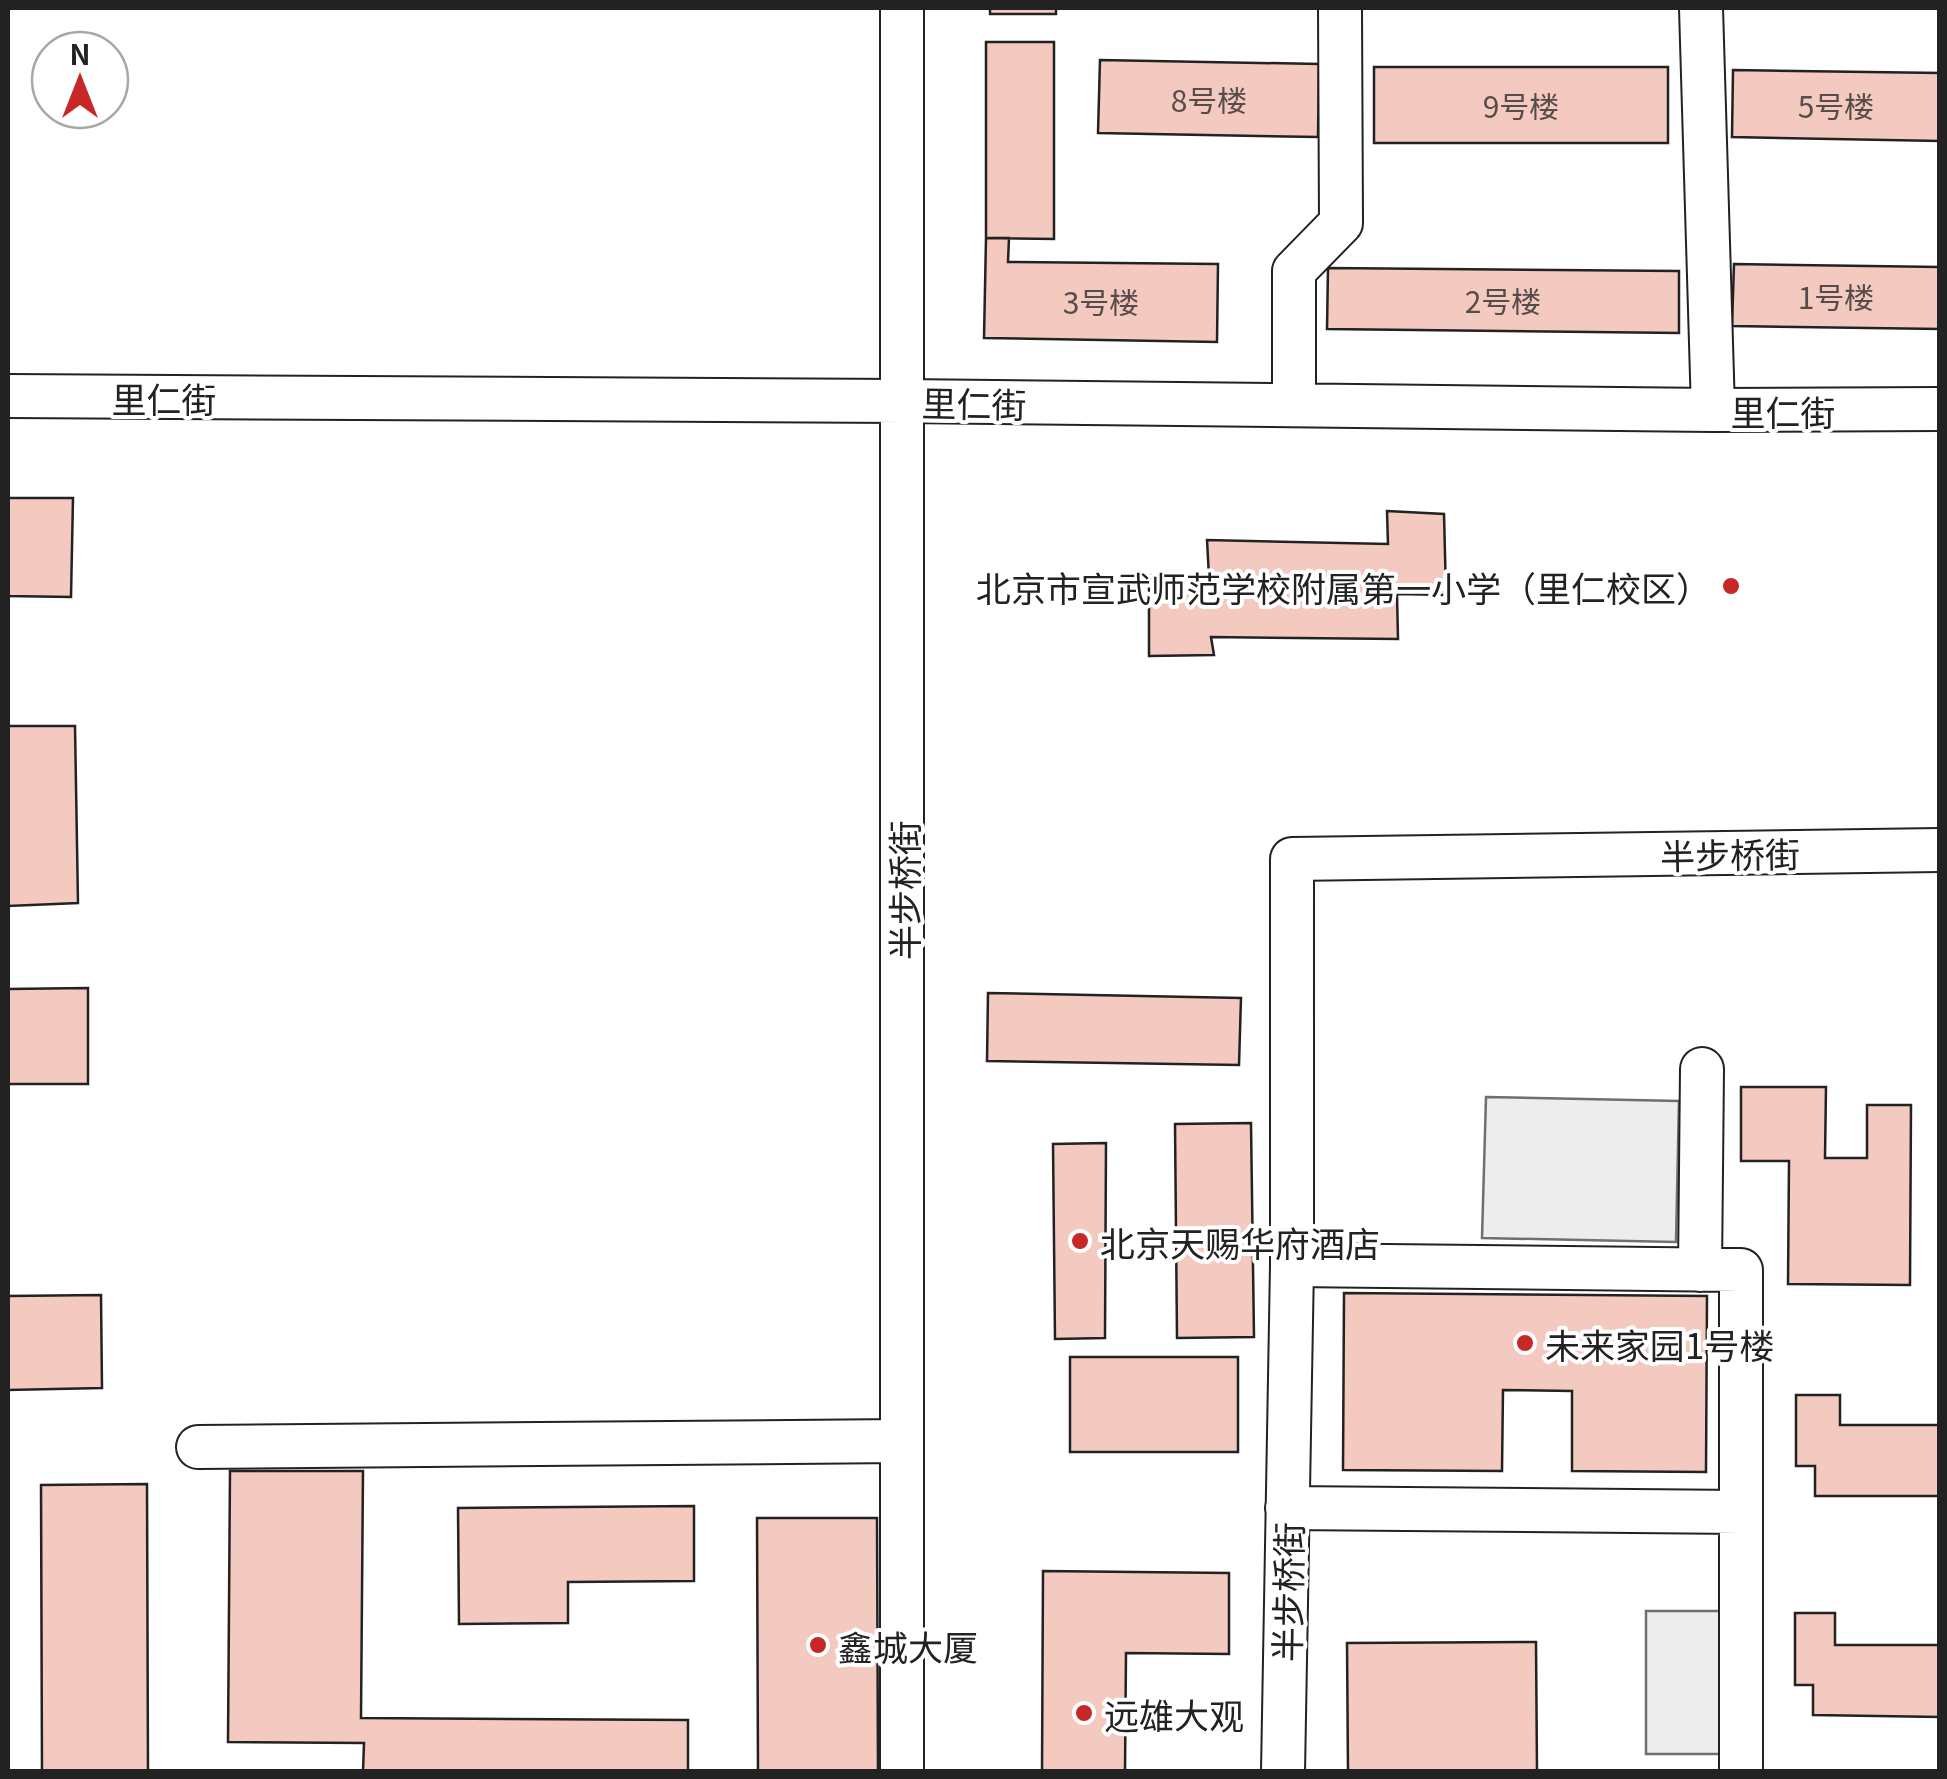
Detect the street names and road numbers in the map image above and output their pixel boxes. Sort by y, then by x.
street label: 里仁街 [111,372,217,423]
street label: 里仁街 [921,376,1027,428]
street label: 里仁街 [1730,385,1836,436]
street label: 半步桥街 [877,820,928,960]
street label: 半步桥街 [1660,826,1800,880]
street label: 半步桥街 [1259,1522,1313,1662]

